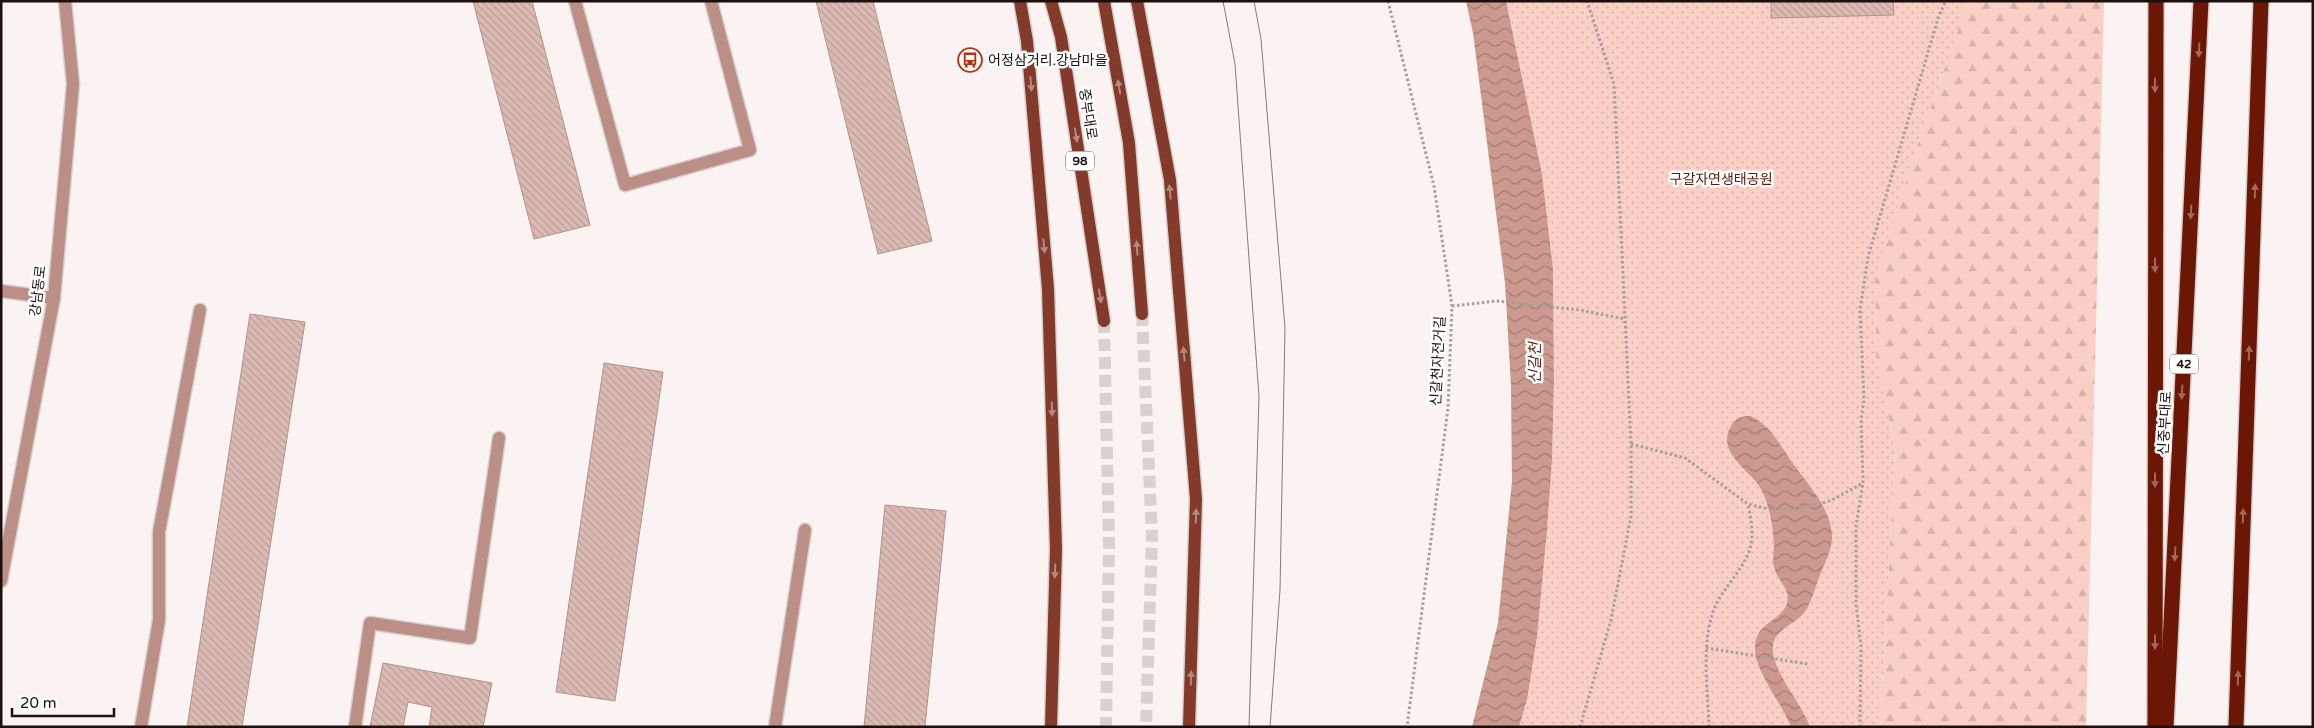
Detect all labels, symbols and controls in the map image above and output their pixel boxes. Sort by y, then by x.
one-way arrow [2194,42,2202,58]
bus stop icon: 어정삼거리.강남마을 [957,47,983,73]
place label: 어정삼거리.강남마을 [988,52,1108,69]
one-way arrow [1027,77,1035,93]
one-way arrow [2151,77,2159,93]
one-way arrow [1115,78,1123,94]
street label: 중부대로 [1076,87,1100,141]
one-way arrow [1072,127,1080,143]
road number: 98 [1066,152,1094,170]
park label: 구갈자연생태공원 [1669,171,1773,188]
one-way arrow [1166,183,1174,199]
one-way arrow [2251,183,2259,199]
one-way arrow [2187,205,2195,221]
one-way arrow [1041,238,1049,254]
one-way arrow [1133,240,1141,256]
one-way arrow [2151,257,2159,273]
street label: 강남동로 [26,264,50,318]
one-way arrow [1096,288,1104,304]
street label: 신갈천자전거길 [1427,316,1449,406]
water label: 신갈천 [1526,340,1544,384]
one-way arrow [1180,345,1188,361]
one-way arrow [2245,345,2253,361]
road number: 42 [2170,354,2198,374]
one-way arrow [2178,384,2186,400]
street label: 신중부대로 [2155,390,2175,456]
one-way arrow [1048,401,1056,417]
one-way arrow [2151,472,2159,488]
one-way arrow [1192,507,1200,523]
one-way arrow [2240,507,2248,523]
one-way arrow [2170,547,2178,563]
one-way arrow [1051,563,1059,579]
one-way arrow [2151,635,2159,651]
one-way arrow [1187,670,1195,686]
one-way arrow [2234,670,2242,686]
scale bar [12,686,115,718]
text: 20 m [20,694,57,712]

